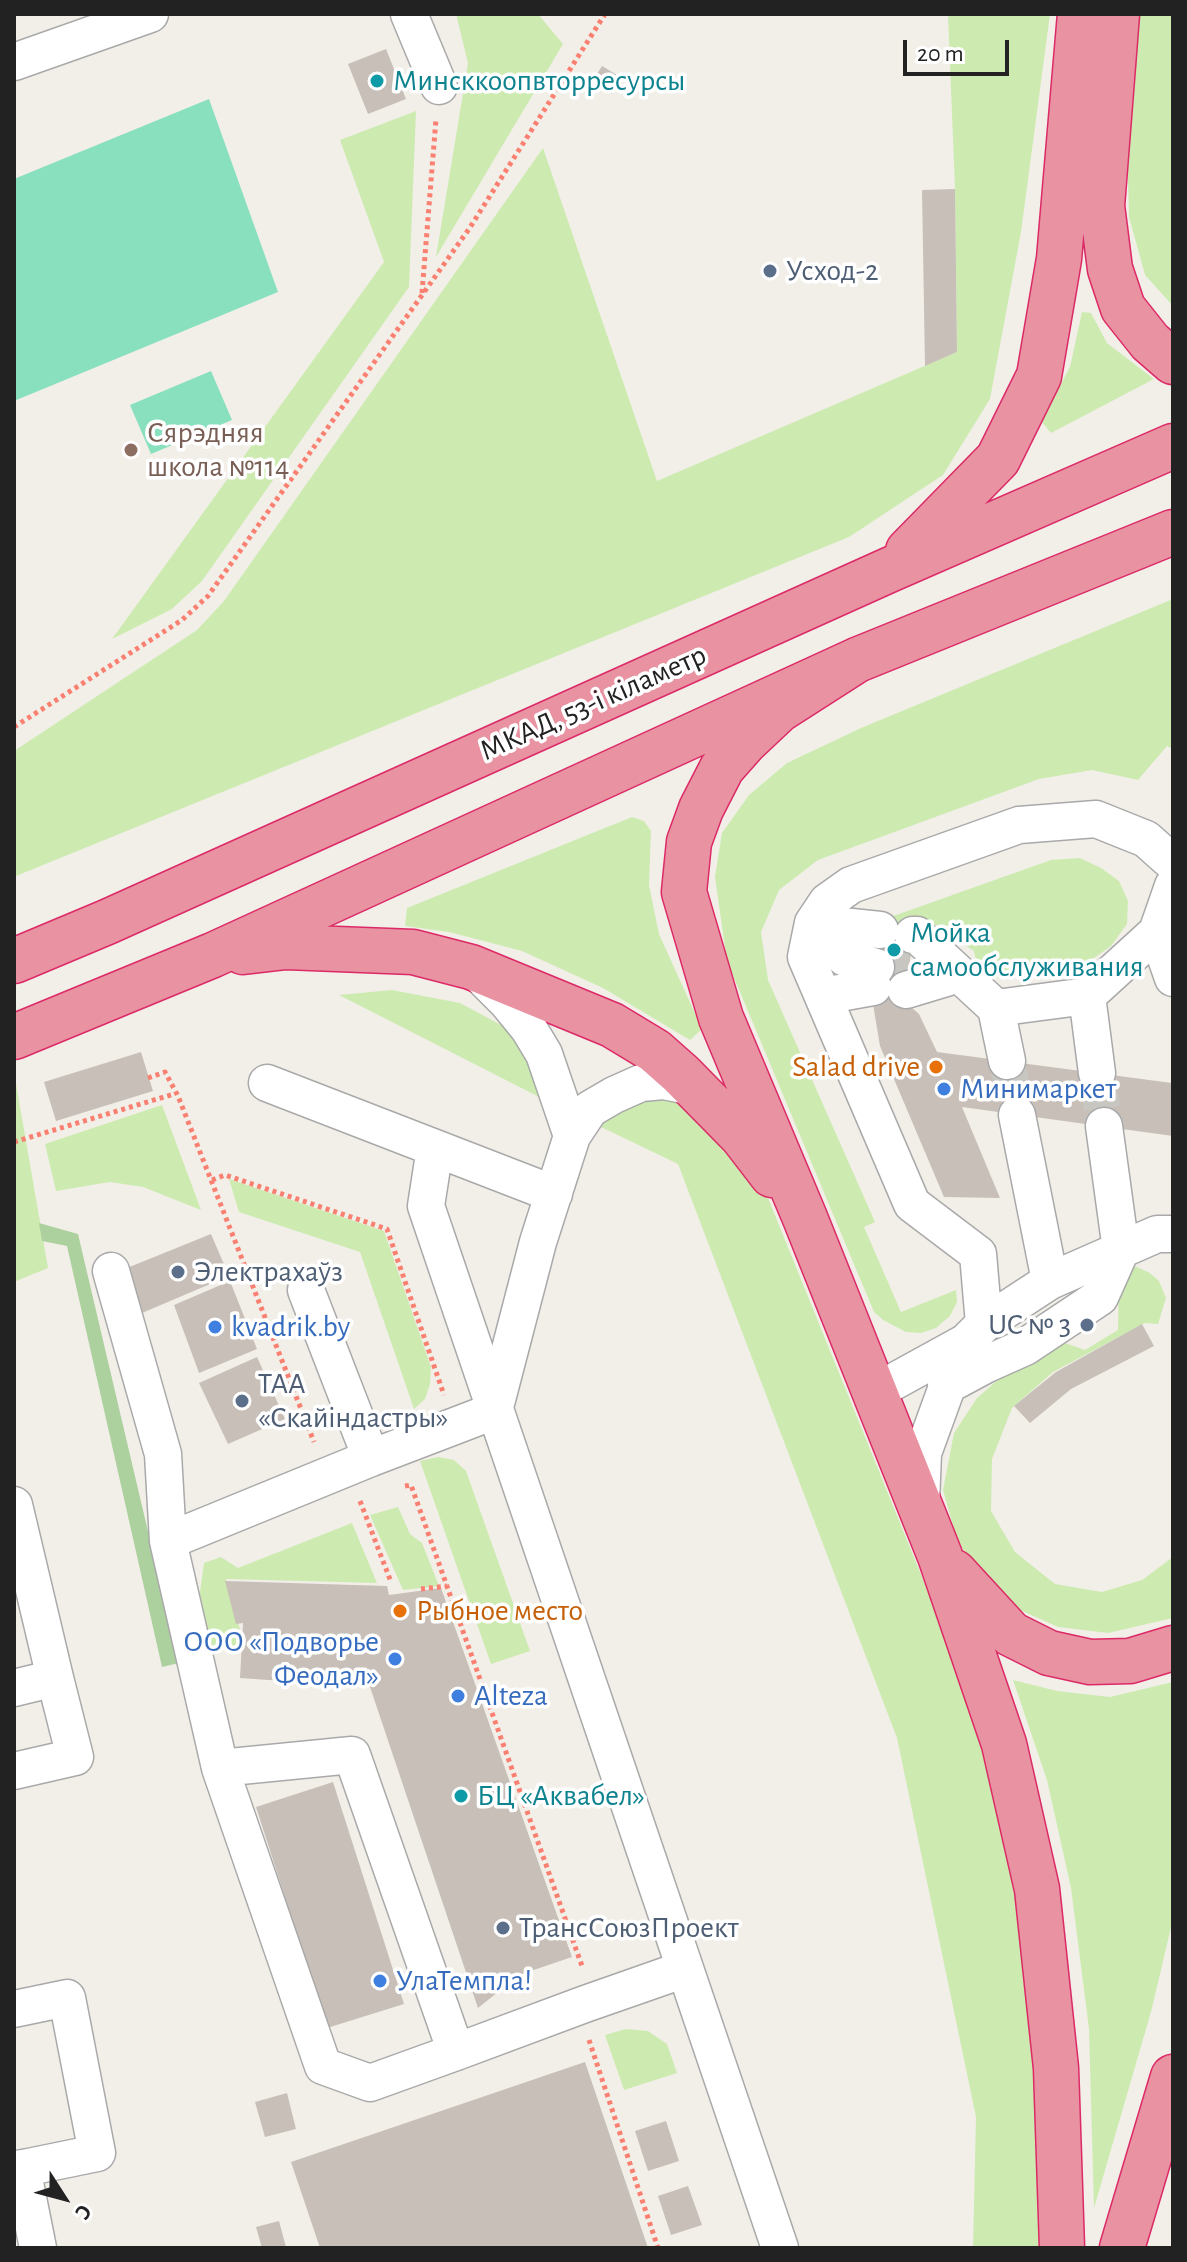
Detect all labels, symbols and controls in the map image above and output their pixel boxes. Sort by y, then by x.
scale bar [907,24,1013,74]
text: 20 m [917,42,964,66]
place label: Минсккоопвторресурсы [393,63,686,99]
marker: Минсккоопвторресурсы [368,72,386,90]
place label: Усход-2 [786,253,879,289]
marker: Усход-2 [761,262,779,280]
place label: Сярэдняя школа №114 [147,415,289,486]
marker: Сярэдняя школа №114 [122,441,140,459]
street label: МКАД, 53-і кіламетр [474,637,712,769]
place label: Мойка самообслуживания [910,915,1144,986]
marker: Мойка самообслуживания [885,941,903,959]
place label: Salad drive [792,1049,920,1085]
marker: Salad drive [927,1058,945,1076]
place label: Минимаркет [960,1071,1116,1107]
marker: Минимаркет [935,1080,953,1098]
place label: Электрахаўз [194,1254,343,1290]
marker: Электрахаўз [169,1263,187,1281]
place label: UC № 3 [988,1307,1071,1343]
place label: kvadrik.by [231,1309,350,1345]
marker: UC № 3 [1078,1316,1096,1334]
marker: kvadrik.by [206,1318,224,1336]
place label: ТАА «Скайіндастры» [258,1366,448,1436]
marker: ТАА «Скайіндастры» [233,1392,251,1410]
place label: Рыбное место [416,1593,583,1629]
marker: Рыбное место [391,1602,409,1620]
place label: ООО «Подворье Феодал» [183,1624,379,1694]
marker: ООО «Подворье Феодал» [386,1650,404,1668]
place label: Alteza [474,1678,548,1714]
marker: Alteza [449,1687,467,1705]
place label: БЦ «Аквабел» [477,1778,645,1814]
marker: БЦ «Аквабел» [452,1787,470,1805]
place label: ТрансСоюзПроект [519,1910,739,1946]
marker: ТрансСоюзПроект [494,1919,512,1937]
place label: УлаТемпла! [396,1963,532,1999]
marker: УлаТемпла! [371,1972,389,1990]
north arrow [24,2158,104,2238]
text: С [71,2201,96,2223]

